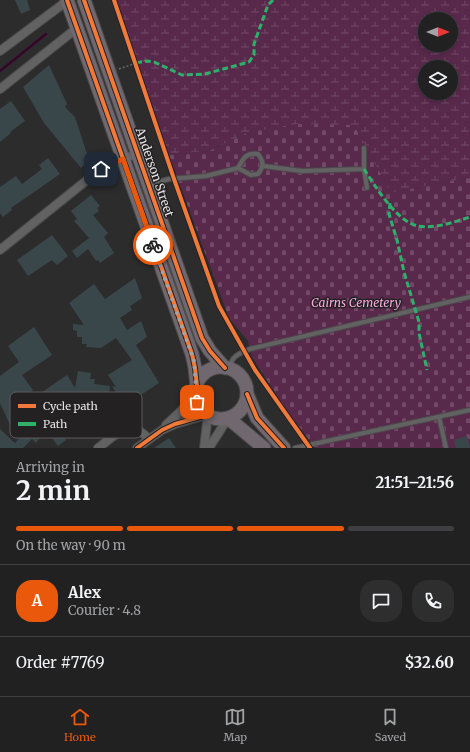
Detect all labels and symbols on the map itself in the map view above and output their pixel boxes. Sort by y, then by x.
north arrow [418,12,458,52]
street label: Anderson Street [132,125,177,219]
pin [84,152,118,186]
courier [133,225,173,265]
park label: Cairns Cemetery [311,295,401,310]
pin [180,385,214,419]
legend [10,392,142,438]
text: Cycle path [43,399,98,413]
text: Path [43,417,68,431]

